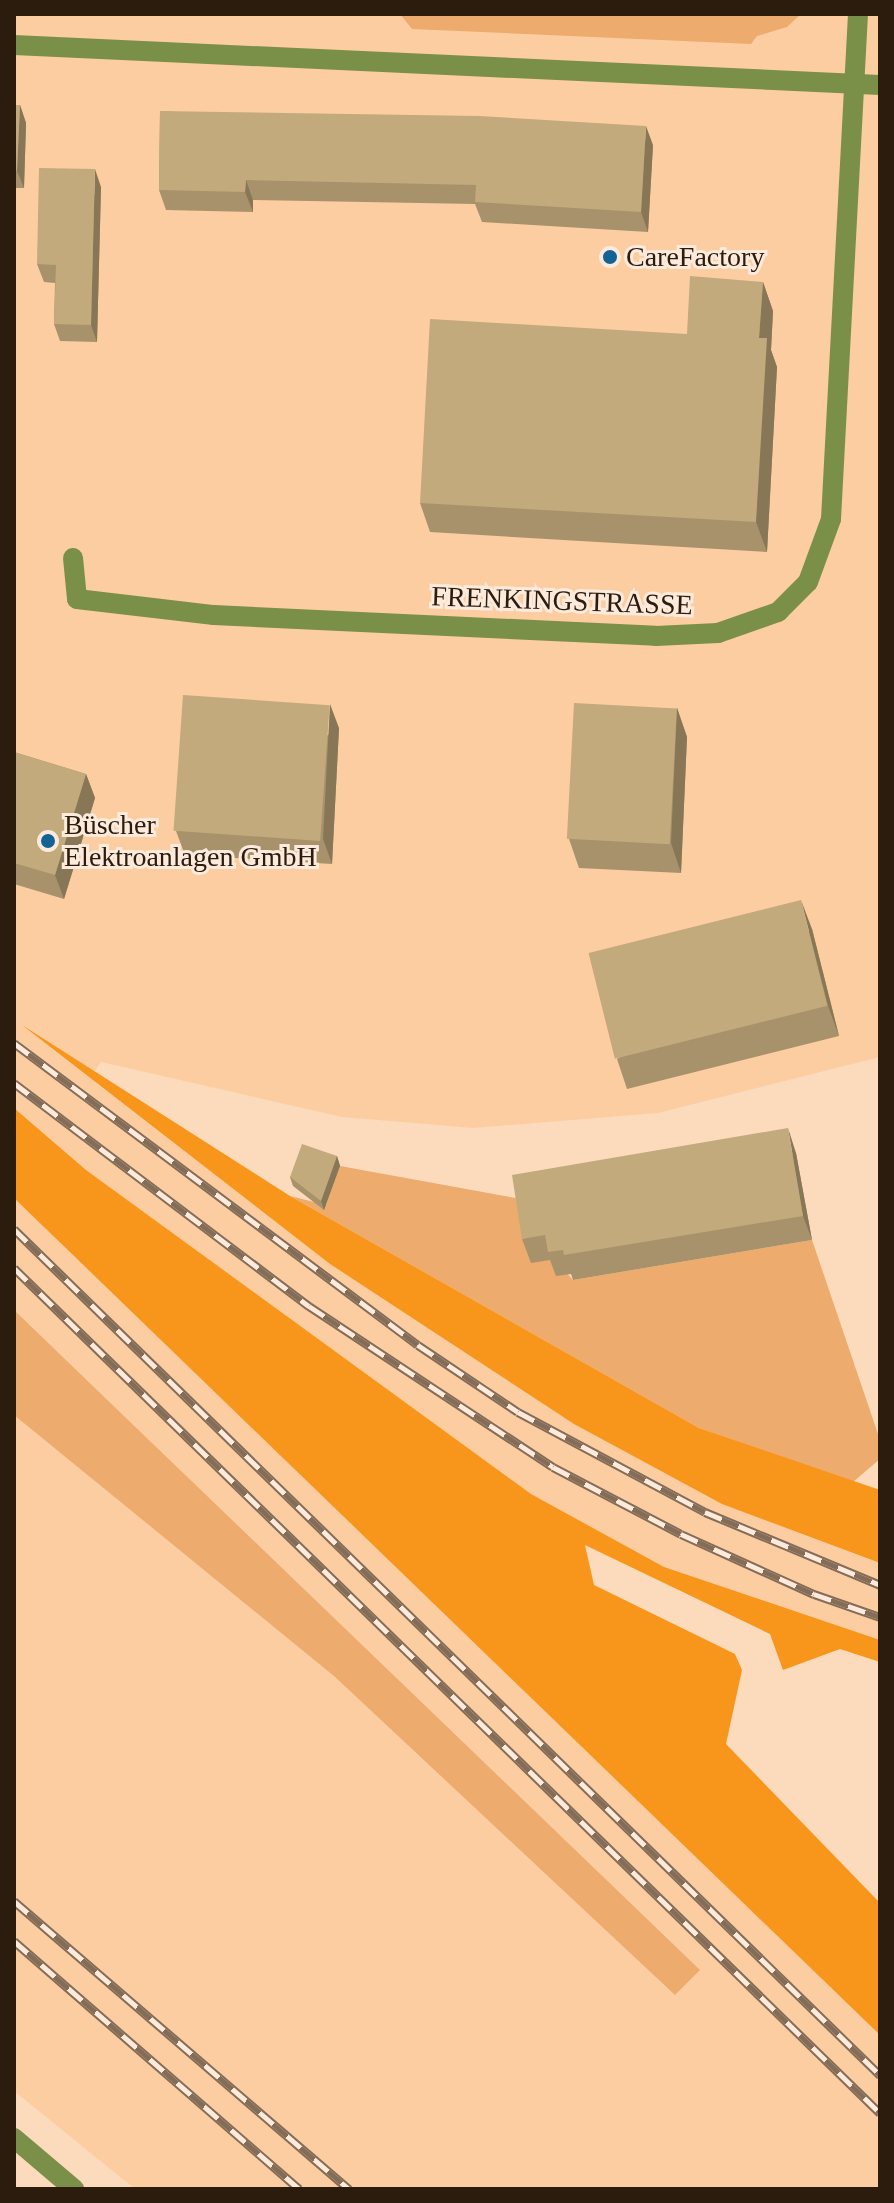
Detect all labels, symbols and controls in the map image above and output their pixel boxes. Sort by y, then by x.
place label: CareFactory [626,240,764,274]
marker: CareFactory [601,248,619,266]
street label: FRENKINGSTRASSE [431,580,693,622]
place label: Büscher Elektroanlagen GmbH [64,808,317,874]
marker: Büscher Elektroanlagen GmbH [39,832,57,850]

